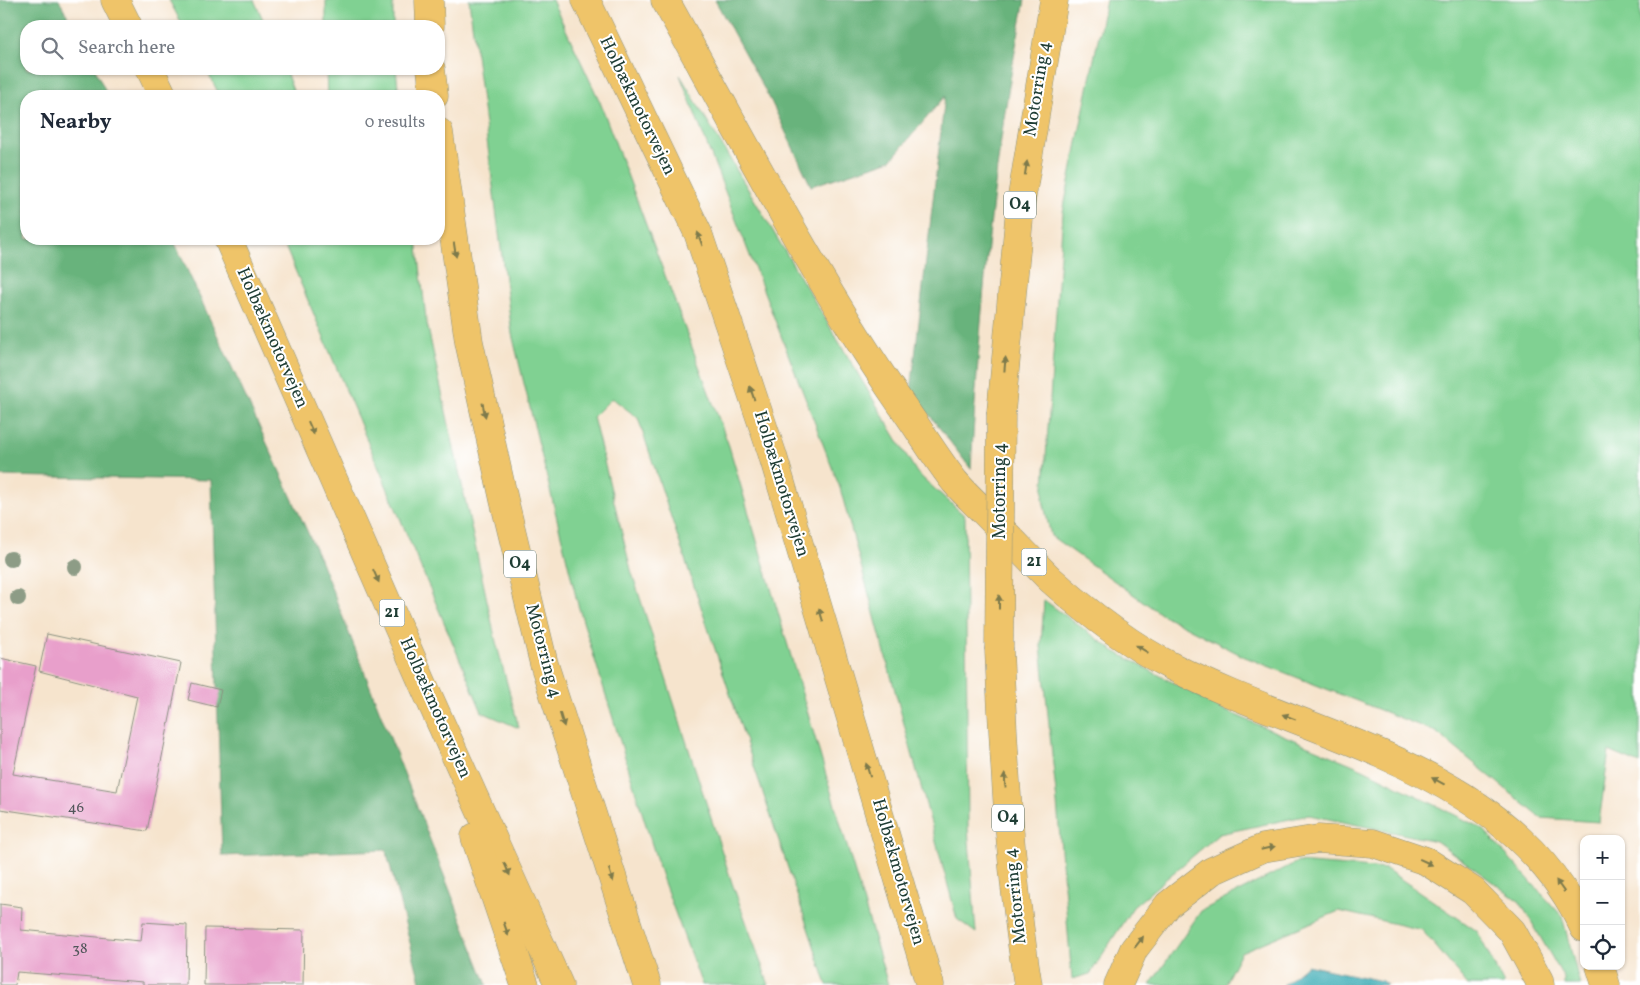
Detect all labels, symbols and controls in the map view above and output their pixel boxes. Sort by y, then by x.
search box [20,20,445,75]
street label: Holbækmotorvejen [593,32,682,180]
icon: search [38,34,66,62]
text: Search here [78,35,175,61]
street label: Motorring 4 [1018,39,1058,139]
text: Nearby [40,108,111,137]
text: 0 results [365,112,425,134]
one-way arrow [1022,159,1030,175]
road number: O4 [1004,192,1036,218]
one-way arrow [696,231,704,246]
one-way arrow [452,242,460,258]
street label: Holbækmotorvejen [230,264,314,413]
one-way arrow [1001,356,1009,372]
one-way arrow [748,385,755,400]
one-way arrow [480,402,488,417]
street label: Holbækmotorvejen [747,408,815,560]
one-way arrow [308,421,316,435]
street label: Motorring 4 [988,443,1013,539]
road number: 21 [1022,548,1046,576]
road number: O4 [504,550,536,578]
one-way arrow [373,569,381,583]
one-way arrow [996,593,1004,609]
road number: 21 [380,600,404,626]
street label: Motorring 4 [518,601,568,701]
one-way arrow [816,607,824,622]
street label: Holbækmotorvejen [393,634,477,783]
one-way arrow [1135,644,1148,653]
one-way arrow [558,713,566,728]
one-way arrow [1281,713,1296,720]
one-way arrow [863,763,871,778]
one-way arrow [1001,772,1009,788]
one-way arrow [1431,777,1445,785]
street label: Holbækmotorvejen [865,796,931,949]
house number: 46 [68,798,84,819]
road number: O4 [992,804,1024,831]
map controls [1580,835,1625,970]
button: + [1580,835,1625,880]
one-way arrow [1260,844,1275,852]
street label: Motorring 4 [999,847,1033,945]
one-way arrow [1418,858,1433,866]
one-way arrow [503,862,511,876]
one-way arrow [607,868,615,883]
one-way arrow [1555,879,1565,893]
button: − [1580,880,1625,925]
one-way arrow [502,922,510,937]
button: locate [1580,925,1625,970]
one-way arrow [1134,935,1145,948]
house number: 38 [72,939,88,960]

